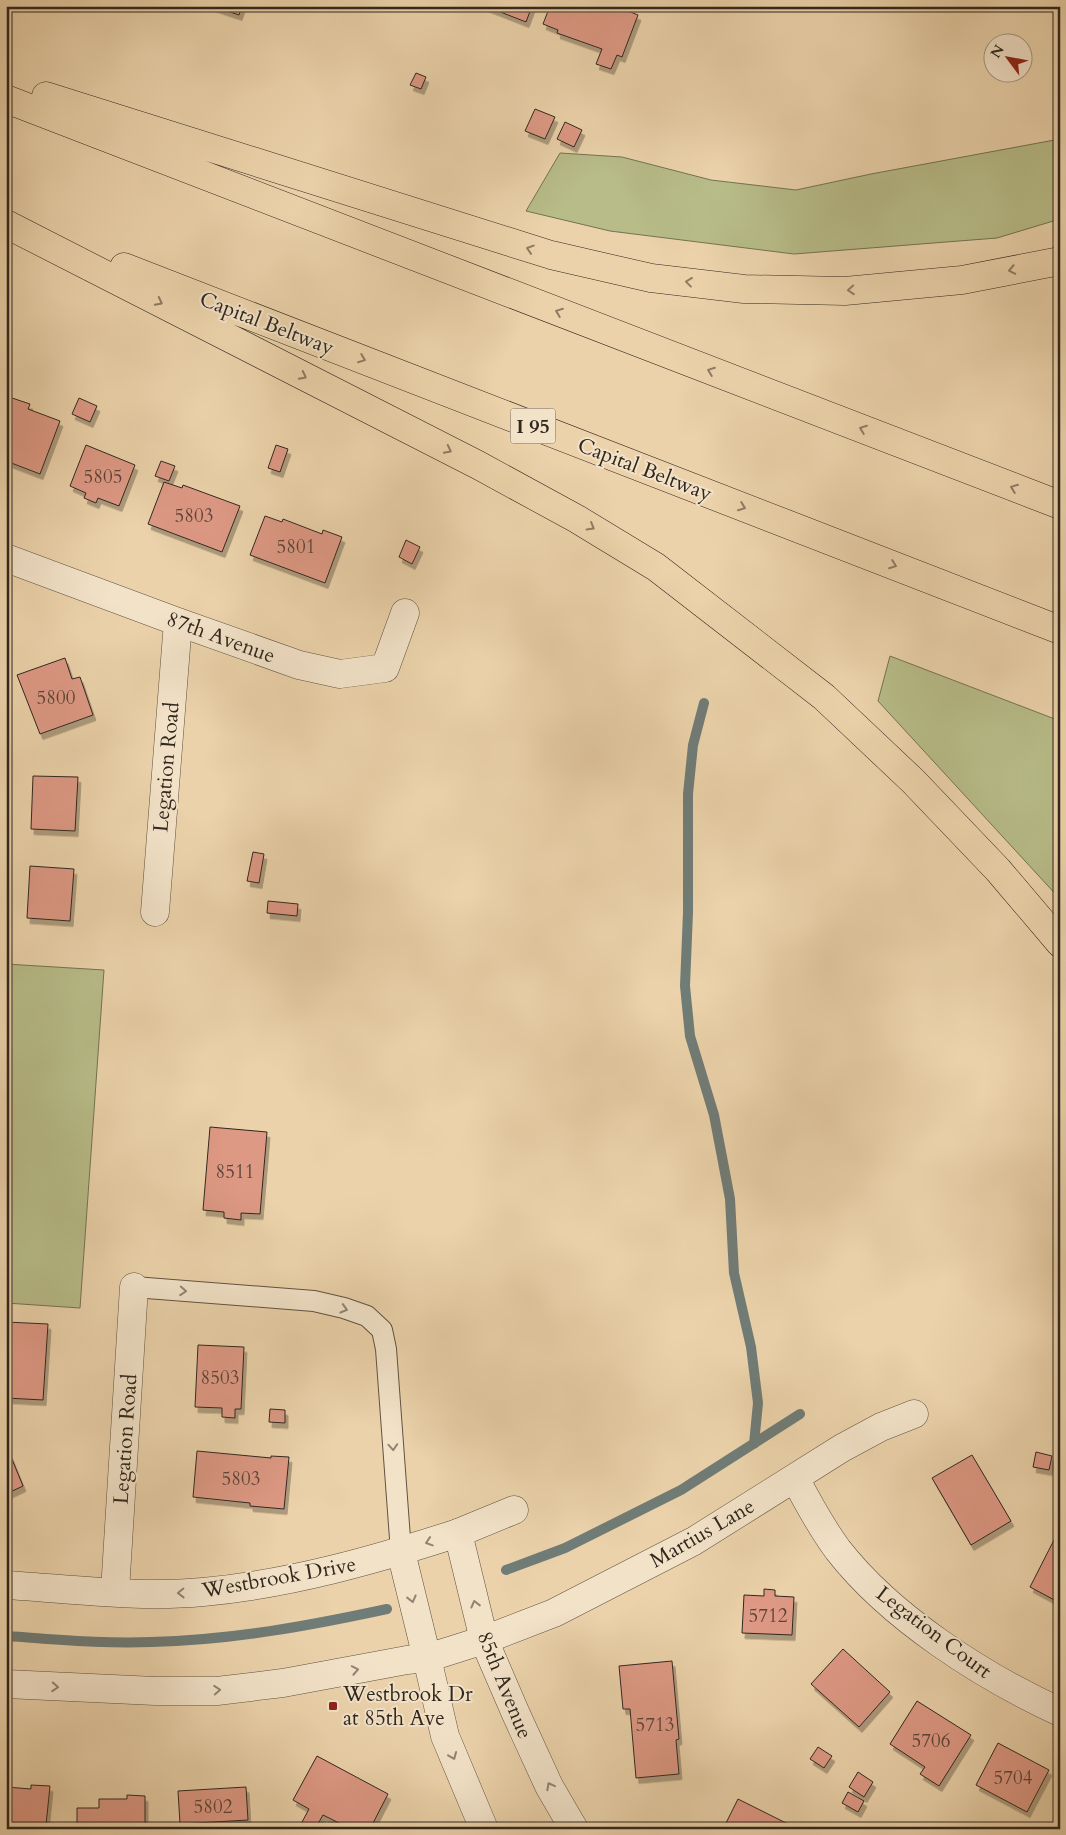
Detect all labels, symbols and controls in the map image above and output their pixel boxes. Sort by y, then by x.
north arrow [984,32,1034,82]
text: N [986,41,1009,62]
one-way arrow [526,244,535,254]
one-way arrow [1008,265,1016,275]
one-way arrow [684,277,692,288]
street label: Capital Beltway [195,285,338,362]
one-way arrow [847,285,855,296]
one-way arrow [153,296,162,306]
one-way arrow [556,308,564,318]
one-way arrow [357,353,366,363]
one-way arrow [707,366,716,377]
one-way arrow [298,370,307,380]
road number: I 95 [510,408,556,444]
one-way arrow [859,425,868,435]
street label: Capital Beltway [573,431,716,508]
one-way arrow [443,444,452,454]
house number: 5805 [84,464,122,490]
one-way arrow [1010,483,1019,494]
one-way arrow [737,501,745,511]
house number: 5803 [175,503,213,529]
one-way arrow [585,521,594,531]
house number: 5801 [277,534,315,560]
one-way arrow [888,559,897,570]
street label: 87th Avenue [163,604,279,670]
house number: 5800 [37,685,76,711]
street label: Legation Road [146,701,187,833]
house number: 8511 [216,1159,254,1185]
one-way arrow [179,1285,187,1296]
one-way arrow [339,1303,348,1313]
house number: 8503 [201,1365,239,1391]
street label: Legation Road [106,1373,145,1505]
one-way arrow [387,1444,398,1452]
house number: 5803 [222,1466,260,1492]
street label: Martius Lane [645,1492,760,1575]
one-way arrow [425,1537,434,1547]
street label: Westbrook Drive [199,1550,358,1605]
street label: Legation Court [870,1579,998,1686]
one-way arrow [177,1587,185,1598]
one-way arrow [407,1595,417,1603]
one-way arrow [470,1600,481,1609]
house number: 5712 [749,1603,788,1629]
street label: 85th Avenue [470,1627,539,1743]
one-way arrow [351,1665,359,1676]
place label: Westbrook Dr at 85th Ave [342,1680,473,1733]
one-way arrow [51,1682,59,1693]
one-way arrow [214,1685,222,1696]
marker: Westbrook Dr at 85th Ave [327,1700,339,1712]
house number: 5713 [636,1712,674,1738]
house number: 5706 [912,1728,950,1754]
one-way arrow [447,1751,458,1760]
house number: 5704 [994,1765,1033,1791]
one-way arrow [546,1782,556,1791]
house number: 5802 [194,1794,233,1820]

